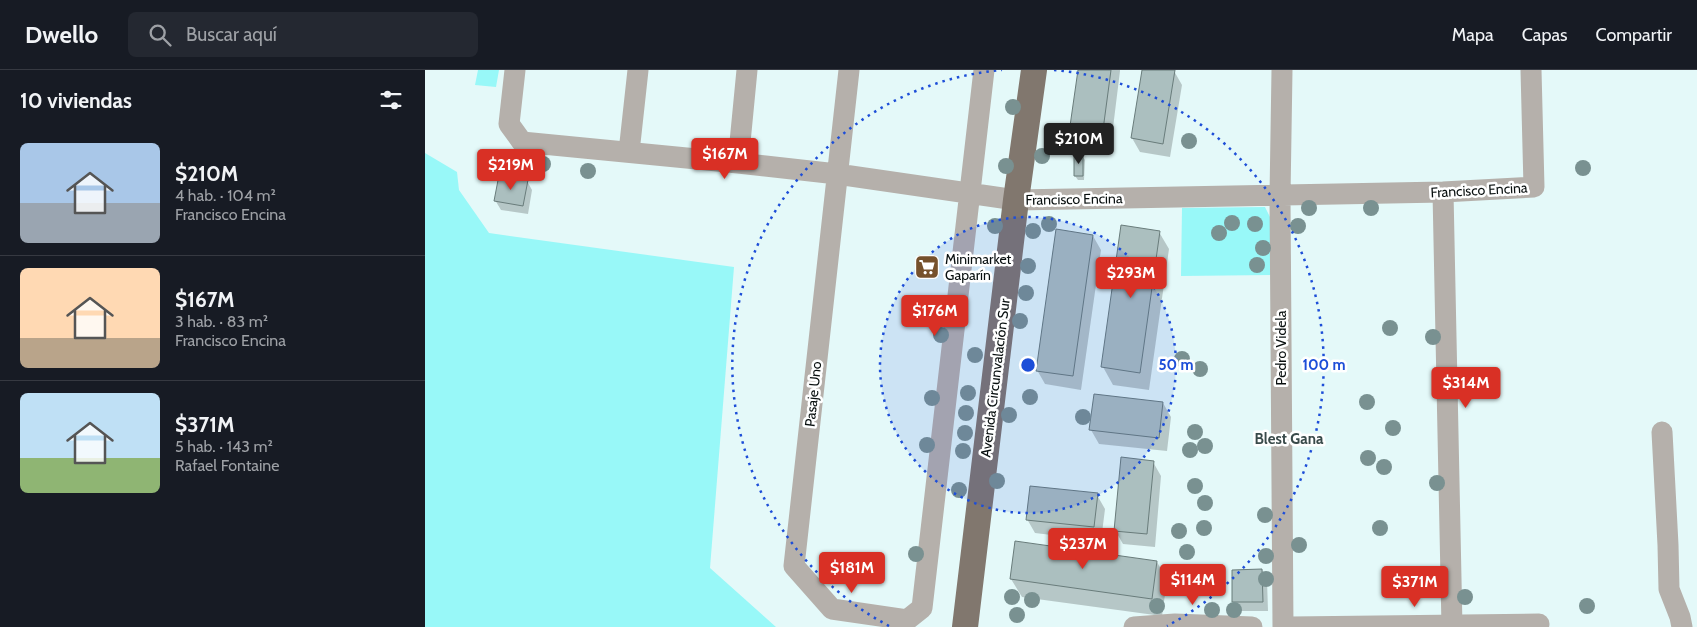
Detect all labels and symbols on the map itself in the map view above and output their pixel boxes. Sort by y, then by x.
pin: $210M [1044,122,1114,165]
pin: $167M [690,138,760,180]
pin: $219M [476,148,546,191]
street label: Francisco Encina [1430,178,1528,202]
street label: Francisco Encina [1025,189,1123,209]
place label: Minimarket Gaparín [945,250,1012,284]
supermarket icon: Minimarket Gaparín [914,254,940,280]
pin: $293M [1096,256,1166,299]
pin: $176M [900,294,970,337]
street label: Avenida Circunvalación Sur [976,297,1014,458]
street label: Pedro Videla [1272,310,1290,385]
centre of rings [1019,356,1037,374]
text: 50 m [1158,356,1194,374]
text: 100 m [1302,356,1346,374]
street label: Pasaje Uno [801,360,825,428]
pin: $314M [1431,366,1501,409]
district label: Blest Gana [1255,430,1324,448]
pin: $237M [1048,528,1118,570]
pin: $181M [817,552,887,594]
pin: $114M [1158,564,1228,606]
pin: $371M [1380,566,1450,608]

